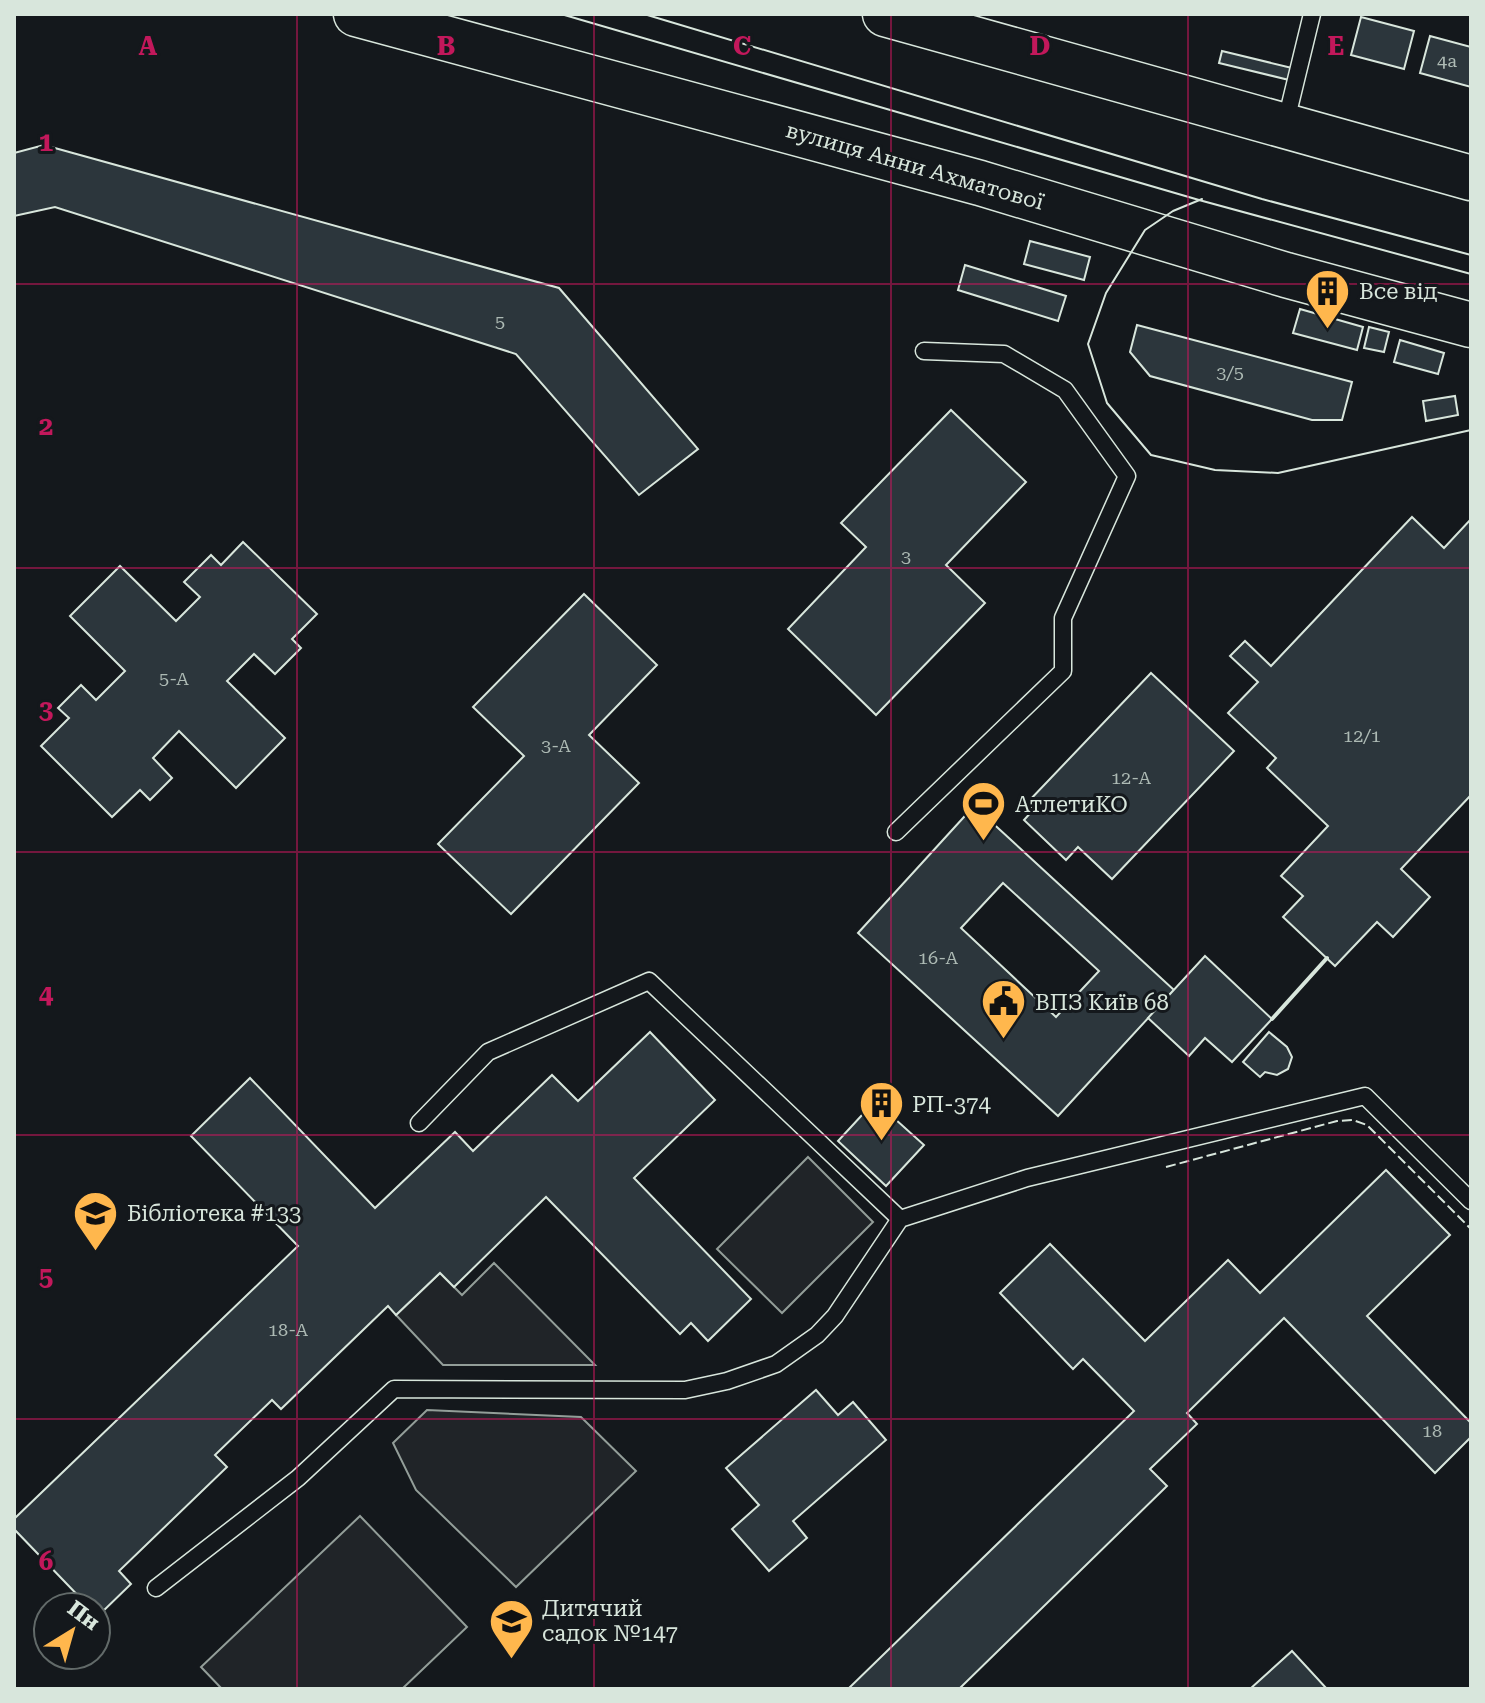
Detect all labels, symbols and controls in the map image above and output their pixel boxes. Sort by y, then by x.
text: A [139,31,158,61]
text: B [437,31,455,61]
text: C [733,31,751,61]
text: D [1030,31,1050,61]
text: E [1328,31,1344,61]
house number: 4а [1437,50,1457,71]
street label: вулиця Анни Ахматової [783,117,1047,215]
text: 1 [39,127,53,157]
building icon: Все від [1304,267,1352,330]
place label: Все від [1359,279,1437,304]
house number: 5 [495,311,505,332]
house number: 3/5 [1216,362,1244,383]
text: 2 [39,411,53,441]
house number: 3 [901,546,911,567]
house number: 5-А [159,668,189,689]
text: 3 [39,695,53,725]
house number: 12/1 [1343,725,1381,746]
house number: 3-А [541,735,571,756]
house number: 12-А [1111,767,1151,788]
sports icon: АтлетиКО [960,780,1008,843]
place label: АтлетиКО [1015,792,1128,817]
house number: 16-А [918,947,958,968]
public building icon: ВПЗ Київ 68 [980,978,1028,1041]
text: 4 [39,979,54,1009]
place label: ВПЗ Київ 68 [1035,990,1169,1015]
building icon: РП-374 [857,1080,905,1143]
place label: РП-374 [912,1092,991,1117]
school or university icon: Бібліотека #133 [72,1189,120,1252]
place label: Бібліотека #133 [127,1201,301,1226]
text: 5 [39,1262,53,1292]
house number: 18-А [268,1319,308,1340]
house number: 18 [1422,1420,1442,1441]
text: 6 [39,1546,53,1576]
north arrow [32,1591,112,1671]
text: Пн [63,1596,104,1635]
place label: Дитячий садок №147 [542,1596,678,1646]
school or university icon: Дитячий садок №147 [487,1597,535,1660]

